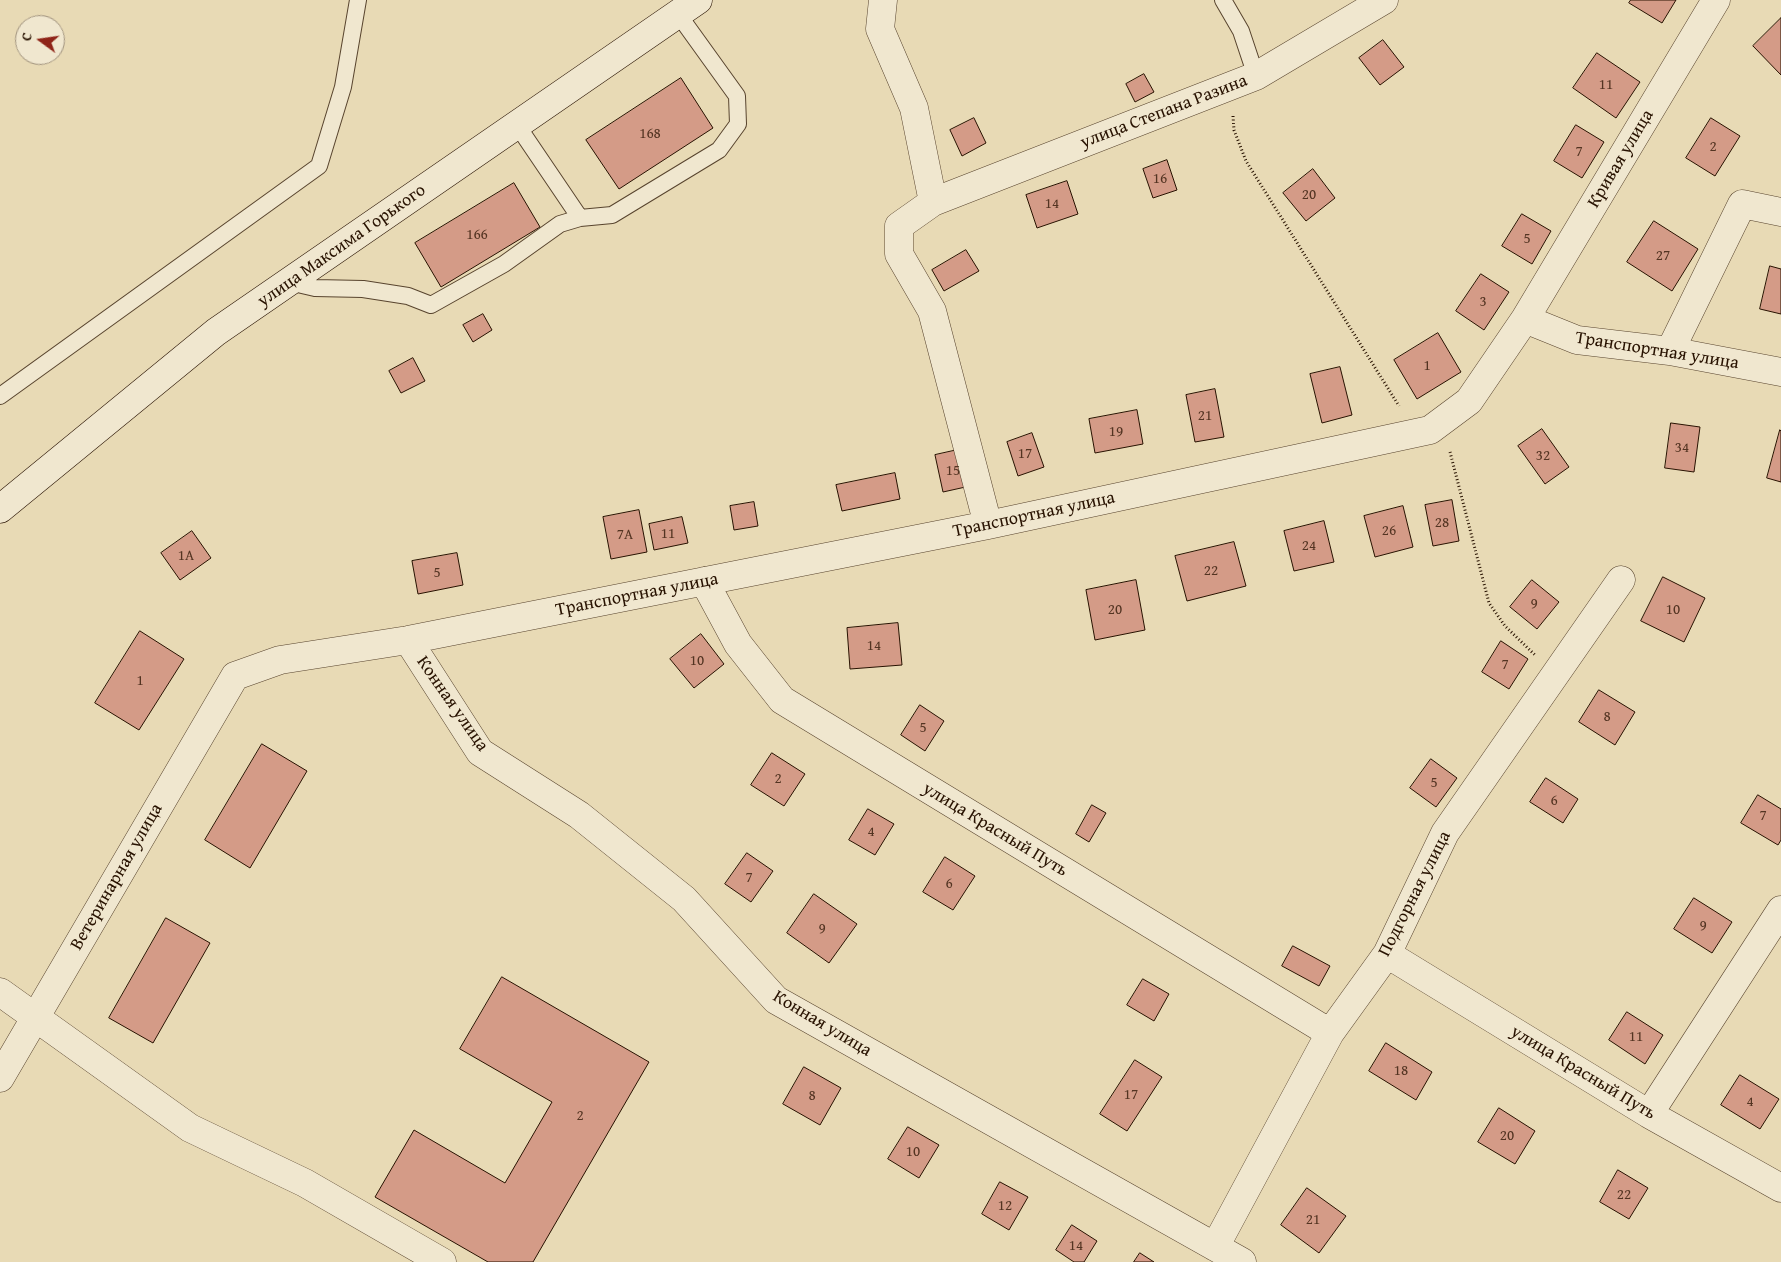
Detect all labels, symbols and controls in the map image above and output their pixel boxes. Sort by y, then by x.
north arrow [15,15,65,65]
text: С [16,30,37,43]
street label: улица Степана Разина [1078,70,1250,154]
house number: 11 [1599,76,1613,94]
street label: Кривая улица [1583,106,1659,212]
house number: 168 [639,125,661,143]
house number: 2 [1709,138,1717,156]
house number: 7 [1575,143,1583,161]
house number: 16 [1153,170,1167,188]
street label: улица Максима Горького [254,180,430,312]
house number: 20 [1302,186,1316,204]
house number: 14 [1045,195,1059,213]
house number: 166 [466,226,488,244]
house number: 5 [1523,230,1531,248]
house number: 27 [1656,247,1670,265]
house number: 3 [1479,293,1487,311]
street label: Транспортная улица [1574,327,1740,375]
house number: 1 [1423,357,1431,375]
house number: 21 [1198,407,1212,425]
house number: 19 [1109,423,1123,441]
house number: 34 [1675,439,1689,457]
house number: 17 [1018,445,1032,463]
house number: 32 [1536,447,1550,465]
house number: 15 [946,462,960,480]
street label: Транспортная улица [951,487,1117,543]
house number: 28 [1435,514,1449,532]
house number: 26 [1382,522,1396,540]
house number: 11 [661,525,675,543]
house number: 7А [617,526,633,544]
house number: 24 [1302,537,1316,555]
house number: 1А [178,547,194,565]
house number: 22 [1204,562,1218,580]
house number: 5 [433,564,441,582]
street label: Транспортная улица [554,569,720,621]
house number: 9 [1530,595,1538,613]
house number: 20 [1108,601,1122,619]
house number: 10 [1666,601,1680,619]
house number: 14 [867,637,881,655]
street label: Конная улица [411,652,493,756]
house number: 10 [690,652,704,670]
house number: 7 [1501,656,1509,674]
house number: 1 [136,672,144,690]
house number: 8 [1603,708,1611,726]
house number: 5 [919,719,927,737]
house number: 2 [774,770,782,788]
house number: 5 [1430,774,1438,792]
street label: улица Красный Путь [918,778,1072,882]
house number: 6 [1550,792,1558,810]
street label: Ветеринарная улица [66,800,168,954]
house number: 7 [1759,807,1767,825]
house number: 4 [867,823,875,841]
street label: Подгорная улица [1374,828,1456,960]
house number: 7 [745,869,753,887]
house number: 6 [945,875,953,893]
house number: 9 [1699,917,1707,935]
house number: 9 [818,920,826,938]
street label: Конная улица [769,986,875,1062]
street label: улица Красный Путь [1506,1021,1660,1125]
house number: 11 [1629,1028,1643,1046]
house number: 18 [1394,1062,1408,1080]
house number: 17 [1124,1086,1138,1104]
house number: 8 [808,1087,816,1105]
house number: 4 [1746,1093,1754,1111]
house number: 2 [576,1107,584,1125]
house number: 20 [1500,1127,1514,1145]
house number: 10 [906,1143,920,1161]
house number: 22 [1617,1186,1631,1204]
house number: 12 [998,1197,1012,1215]
house number: 21 [1306,1211,1320,1229]
house number: 14 [1069,1237,1083,1255]

